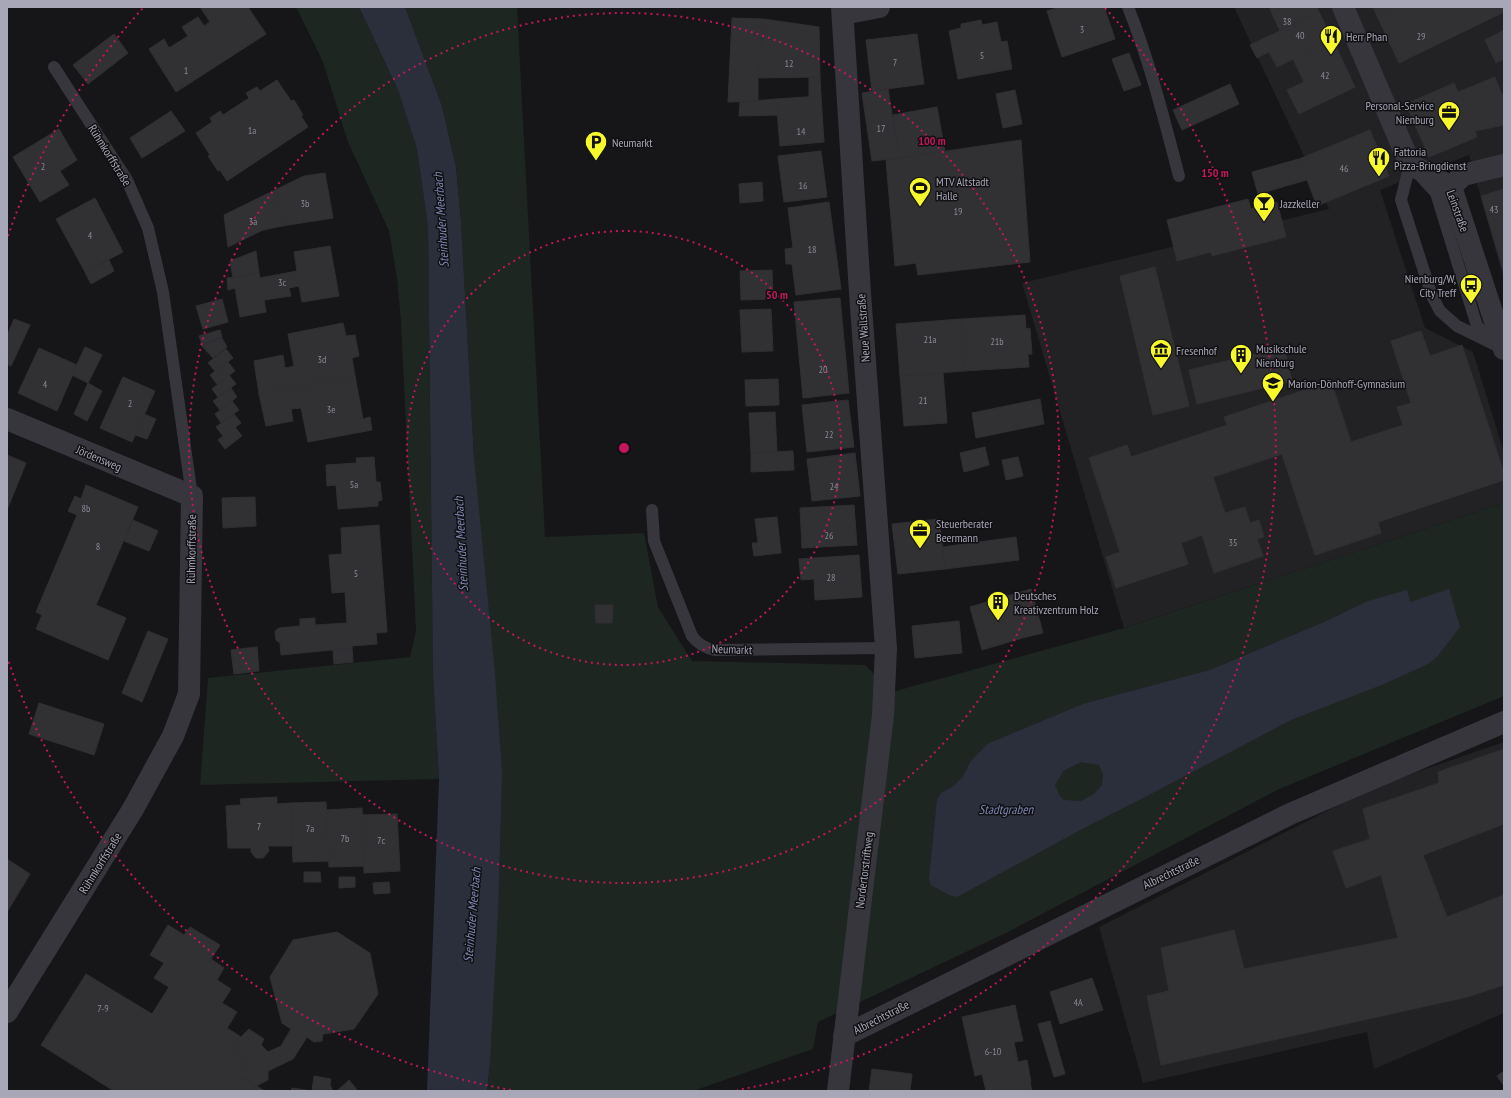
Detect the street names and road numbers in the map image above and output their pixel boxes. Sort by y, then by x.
street label: Rühmkorffstraße [85,122,135,188]
street label: Leinstraße [1444,188,1473,234]
street label: Neue Wallstraße [853,293,873,363]
street label: Jördensweg [73,441,124,474]
street label: Rühmkorffstraße [183,514,199,584]
street label: Neumarkt [712,641,753,657]
street label: Rühmkorffstraße [75,830,125,896]
street label: Nordertorstriftweg [852,831,876,909]
street label: Albrechtstraße [1140,852,1202,892]
street label: Albrechtstraße [850,996,912,1038]

